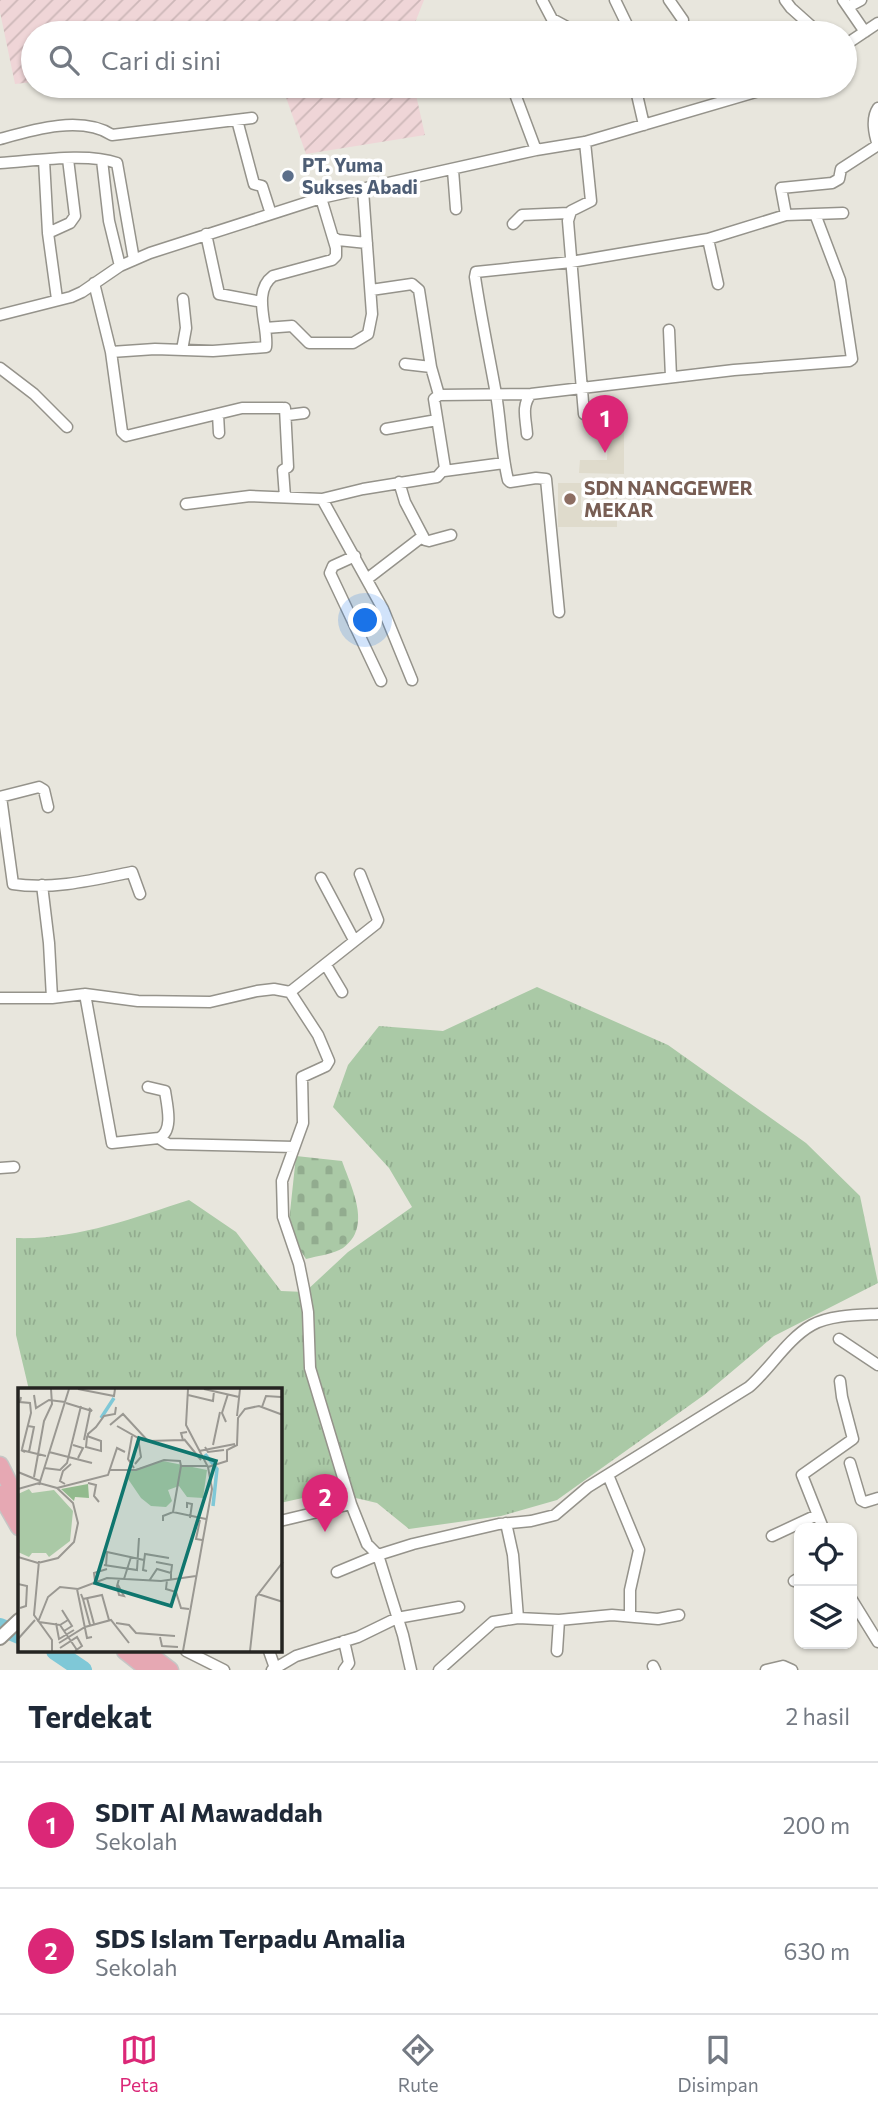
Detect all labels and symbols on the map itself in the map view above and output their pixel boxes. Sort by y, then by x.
place label: PT. Yuma Sukses Abadi [302,153,418,198]
marker: PT. Yuma Sukses Abadi [280,168,296,184]
pin: 1 [582,395,628,453]
place label: SDN NANGGEWER MEKAR [584,476,753,521]
marker: SDN NANGGEWER MEKAR [562,491,578,507]
your location [348,603,382,637]
inset map [18,1388,282,1652]
pin: 2 [302,1474,348,1532]

